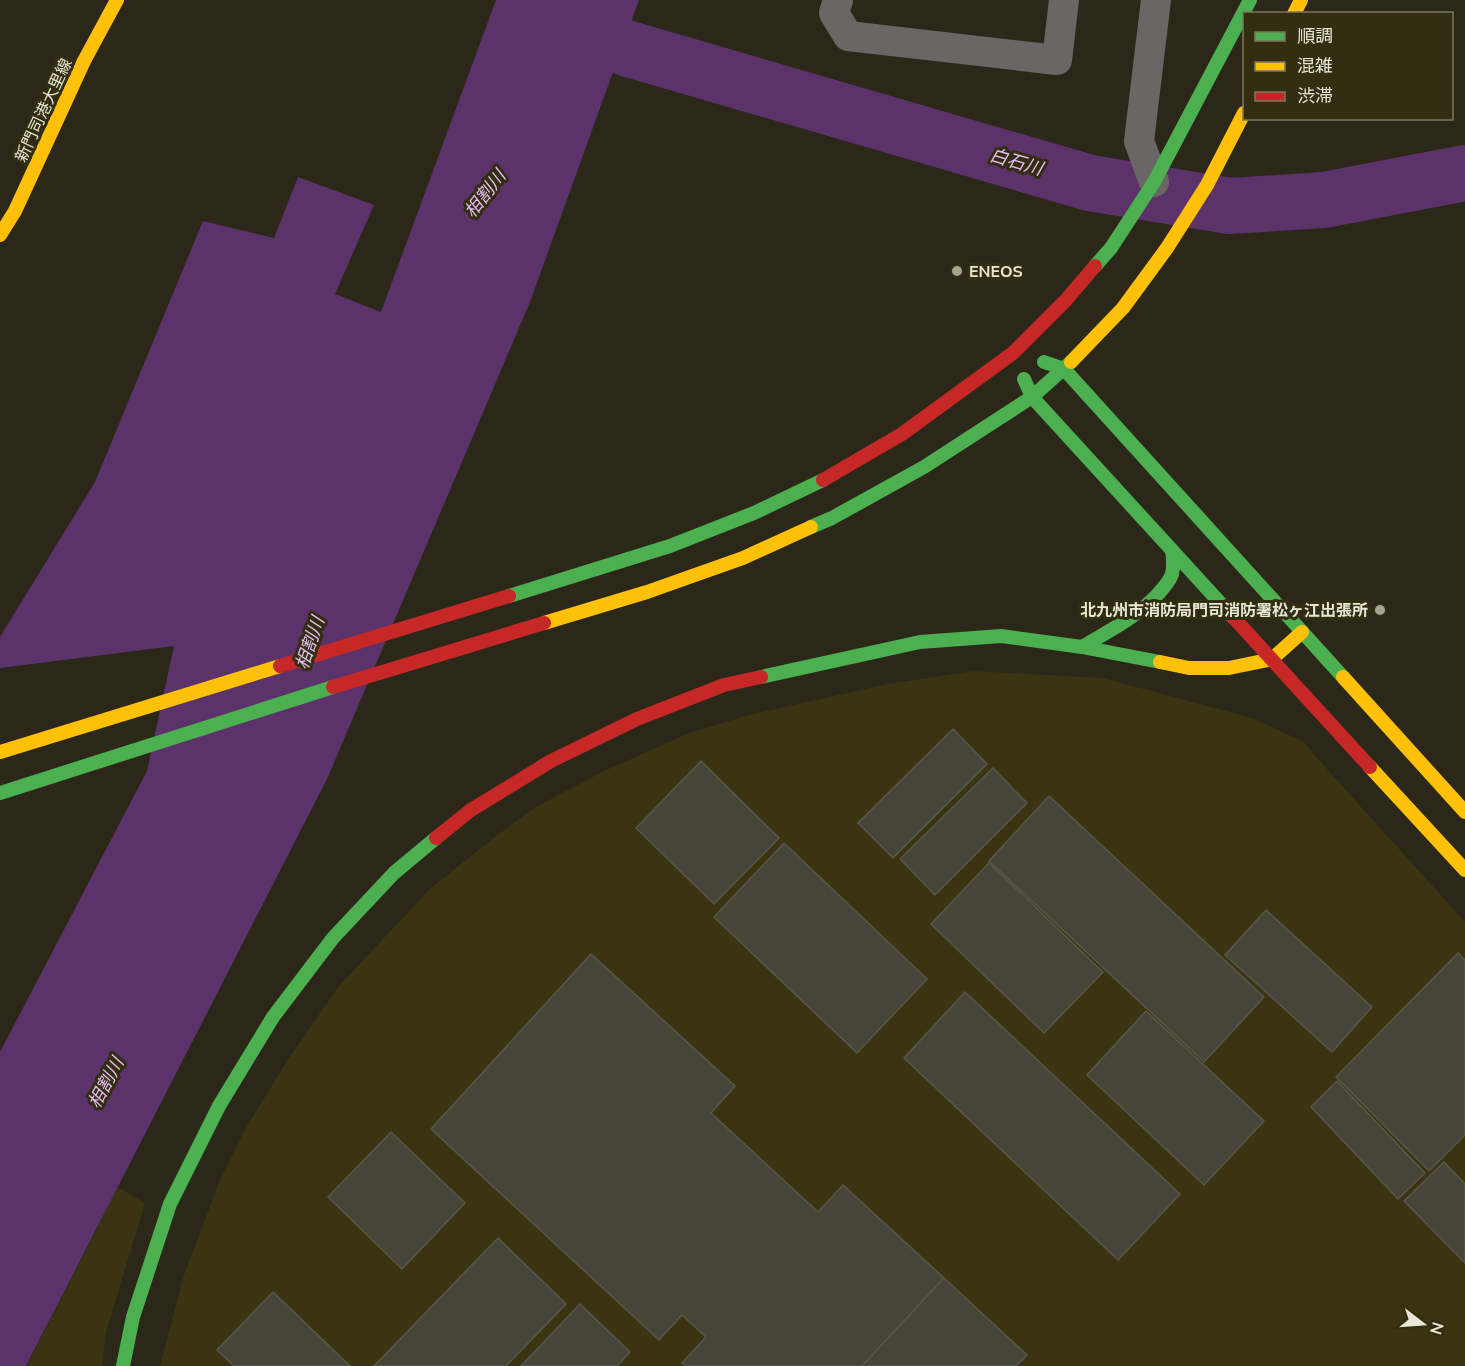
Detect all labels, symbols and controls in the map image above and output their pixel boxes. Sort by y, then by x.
legend [1243,12,1453,120]
text: 順調 [1297,24,1333,48]
text: 混雑 [1297,54,1333,78]
street label: 新門司港大里線 [10,55,78,166]
text: 渋滞 [1297,84,1333,108]
water label: 白石川 [987,143,1047,182]
water label: 相割川 [459,164,512,223]
place label: ENEOS [969,261,1023,283]
marker: ENEOS [950,264,964,278]
place label: 北九州市消防局門司消防署松ヶ江出張所 [1080,600,1368,622]
marker: 北九州市消防局門司消防署松ヶ江出張所 [1373,603,1387,617]
water label: 相割川 [290,612,331,672]
water label: 相割川 [83,1052,130,1112]
north arrow [1393,1294,1453,1354]
text: N [1424,1319,1449,1337]

